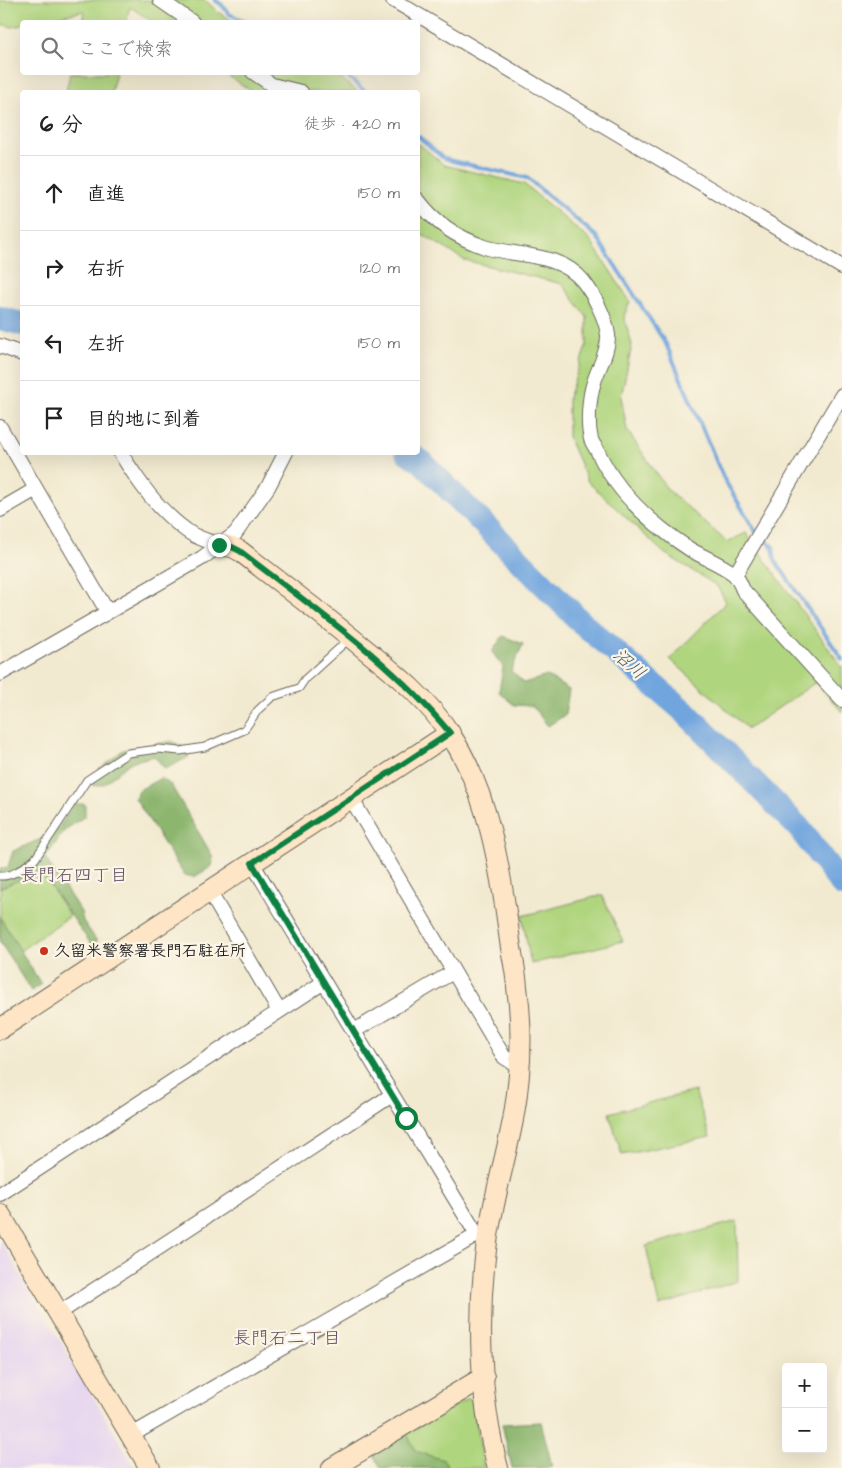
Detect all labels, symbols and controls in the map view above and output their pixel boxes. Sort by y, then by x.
search box [20,20,420,75]
icon: search [38,34,66,62]
text: ここで検索 [78,36,173,63]
text: 6 分 [40,110,83,139]
text: 徒歩 · 420 m [304,113,400,135]
icon: ahead [40,179,68,207]
text: 直進 [87,181,125,208]
text: 150 m [358,182,400,204]
icon: right [40,254,68,282]
text: 右折 [87,256,125,283]
text: 120 m [360,257,400,279]
icon: left [40,329,68,357]
text: 左折 [87,331,125,358]
text: 150 m [358,332,400,354]
icon: arrive [40,404,68,432]
text: 目的地に到着 [87,406,201,433]
route end [208,534,231,557]
water label: 沼川 [607,643,651,685]
district label: 長門石四丁目 [20,863,128,888]
place label: 久留米警察署長門石駐在所 [54,940,246,962]
marker: 久留米警察署長門石駐在所 [38,945,50,957]
route start [395,1107,418,1130]
district label: 長門石二丁目 [233,1326,341,1351]
map controls [782,1363,827,1453]
button: + [782,1363,827,1408]
button: − [782,1408,827,1453]

